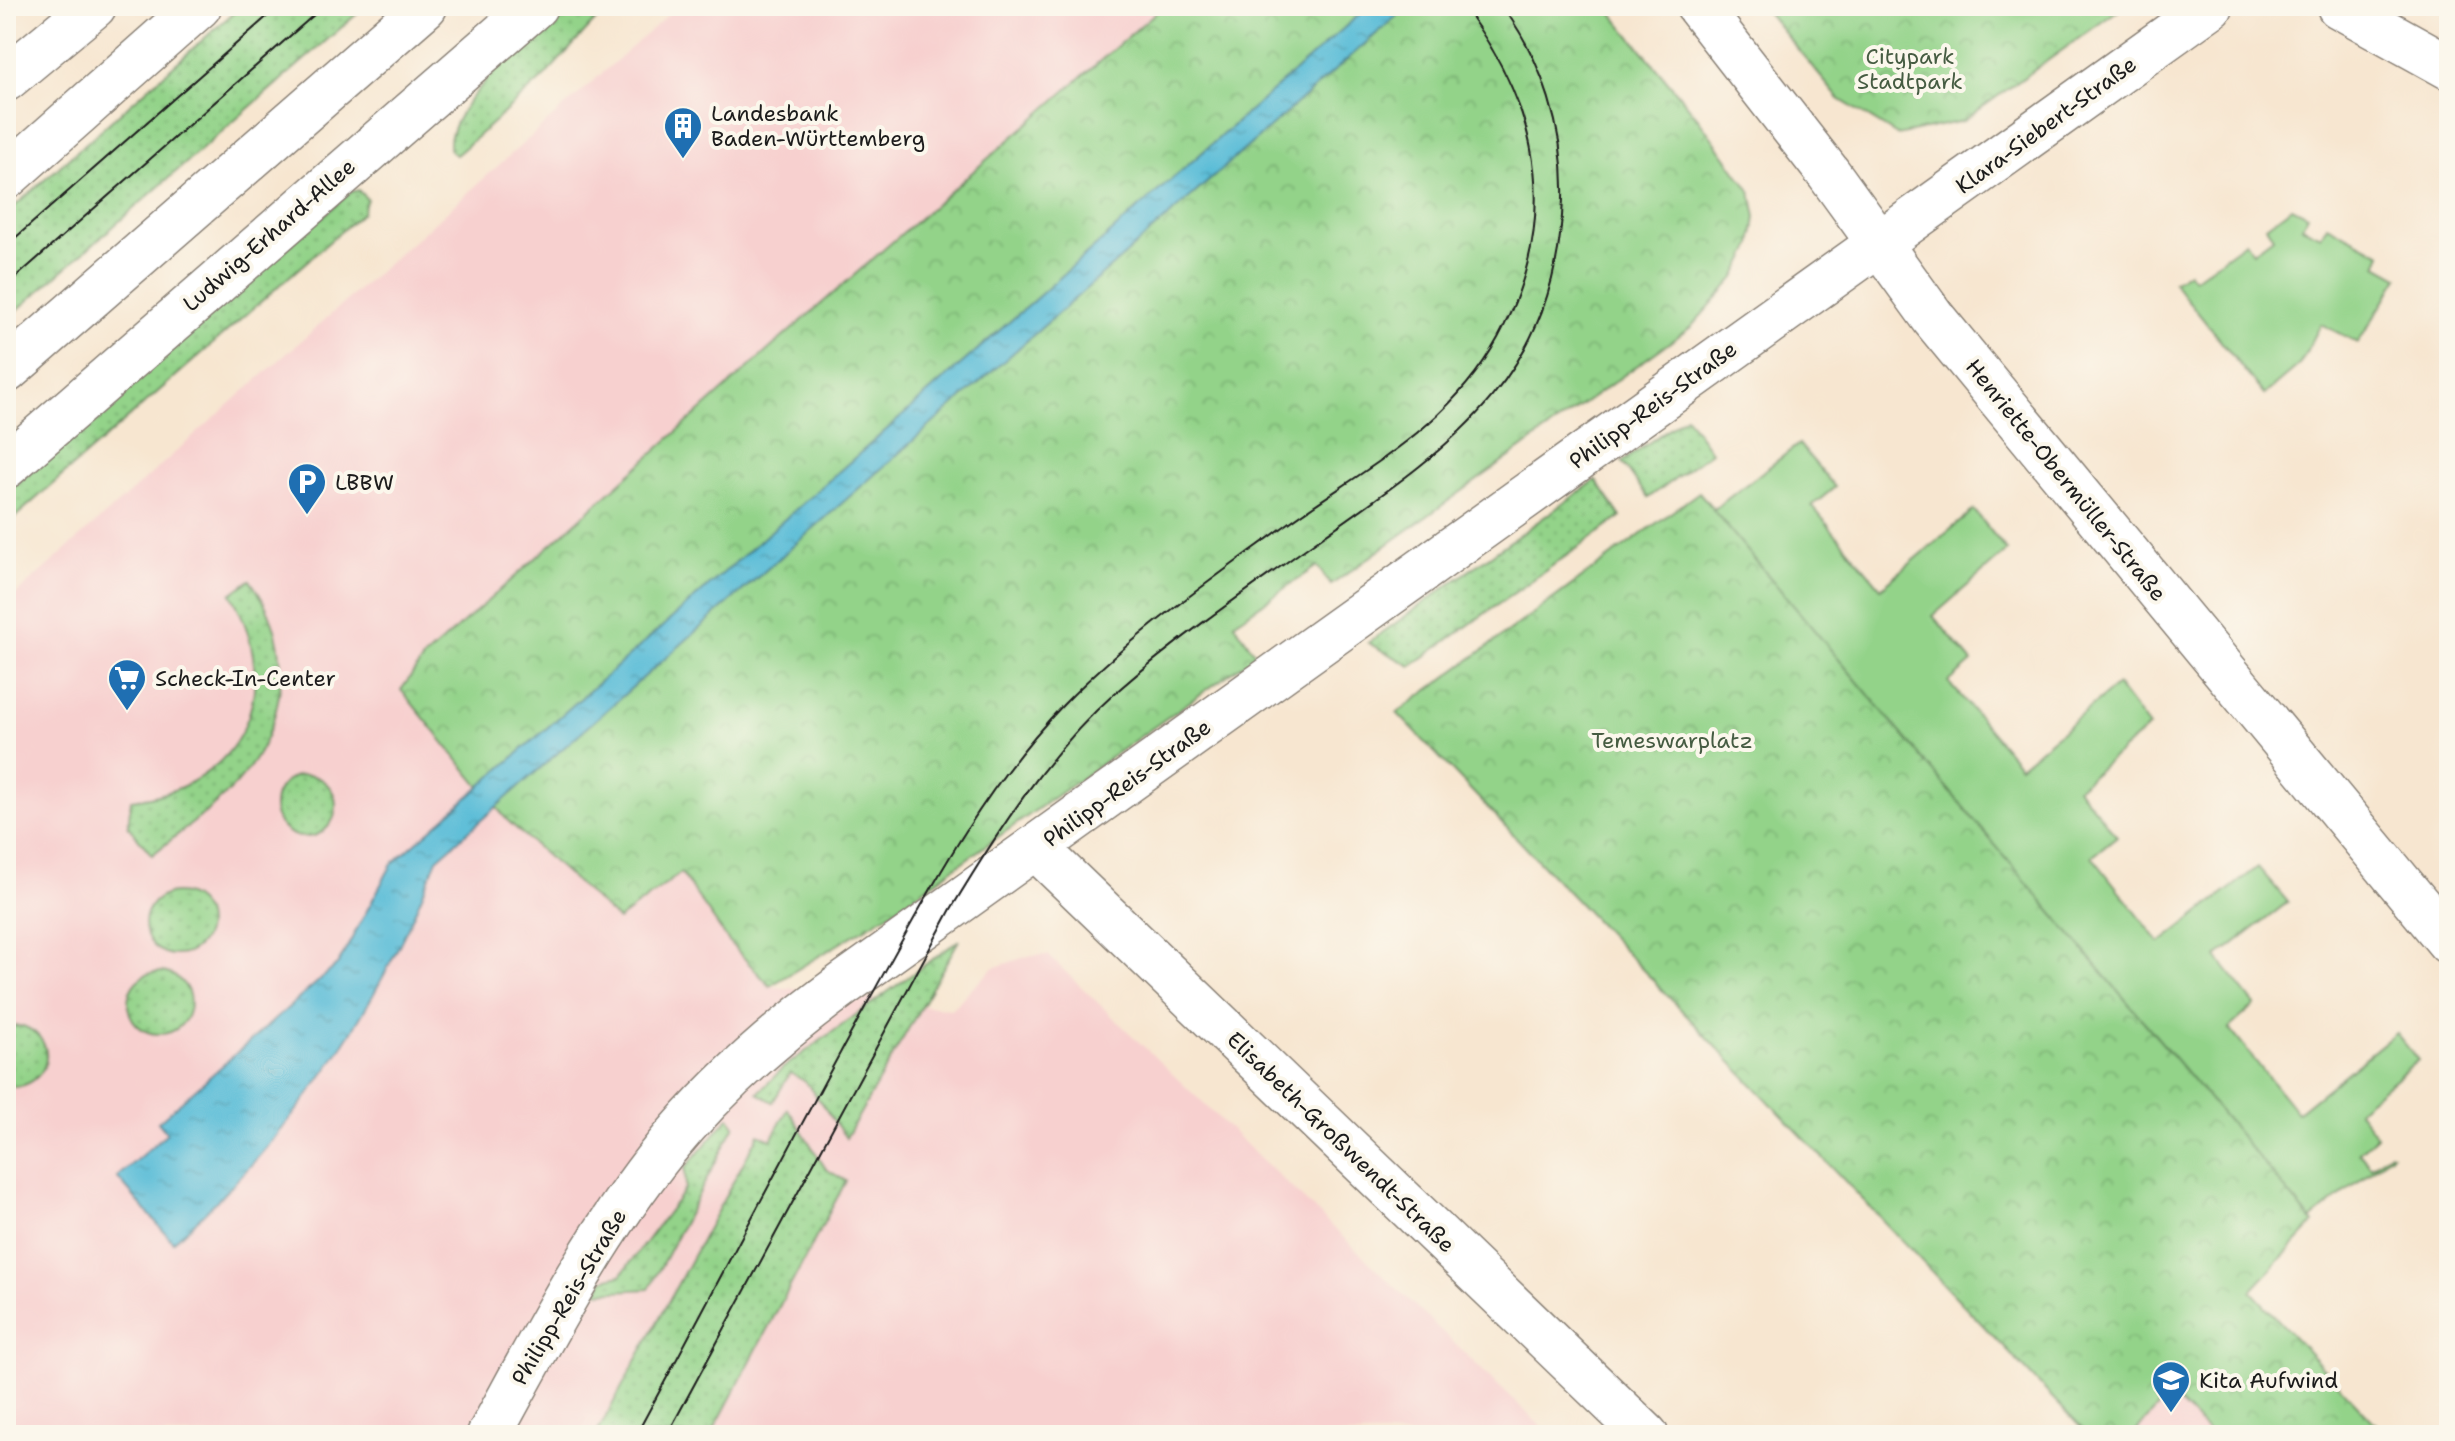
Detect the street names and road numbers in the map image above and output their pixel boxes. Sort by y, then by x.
street label: Klara-Siebert-Straße [1950,50,2142,200]
street label: Ludwig-Erhard-Allee [177,152,361,318]
street label: Philipp-Reis-Straße [1563,334,1743,476]
street label: Henriette-Obermüller-Straße [1959,353,2173,607]
street label: Philipp-Reis-Straße [1037,712,1217,854]
street label: Elisabeth-Großwendt-Straße [1221,1025,1461,1259]
street label: Philipp-Reis-Straße [505,1203,633,1391]

